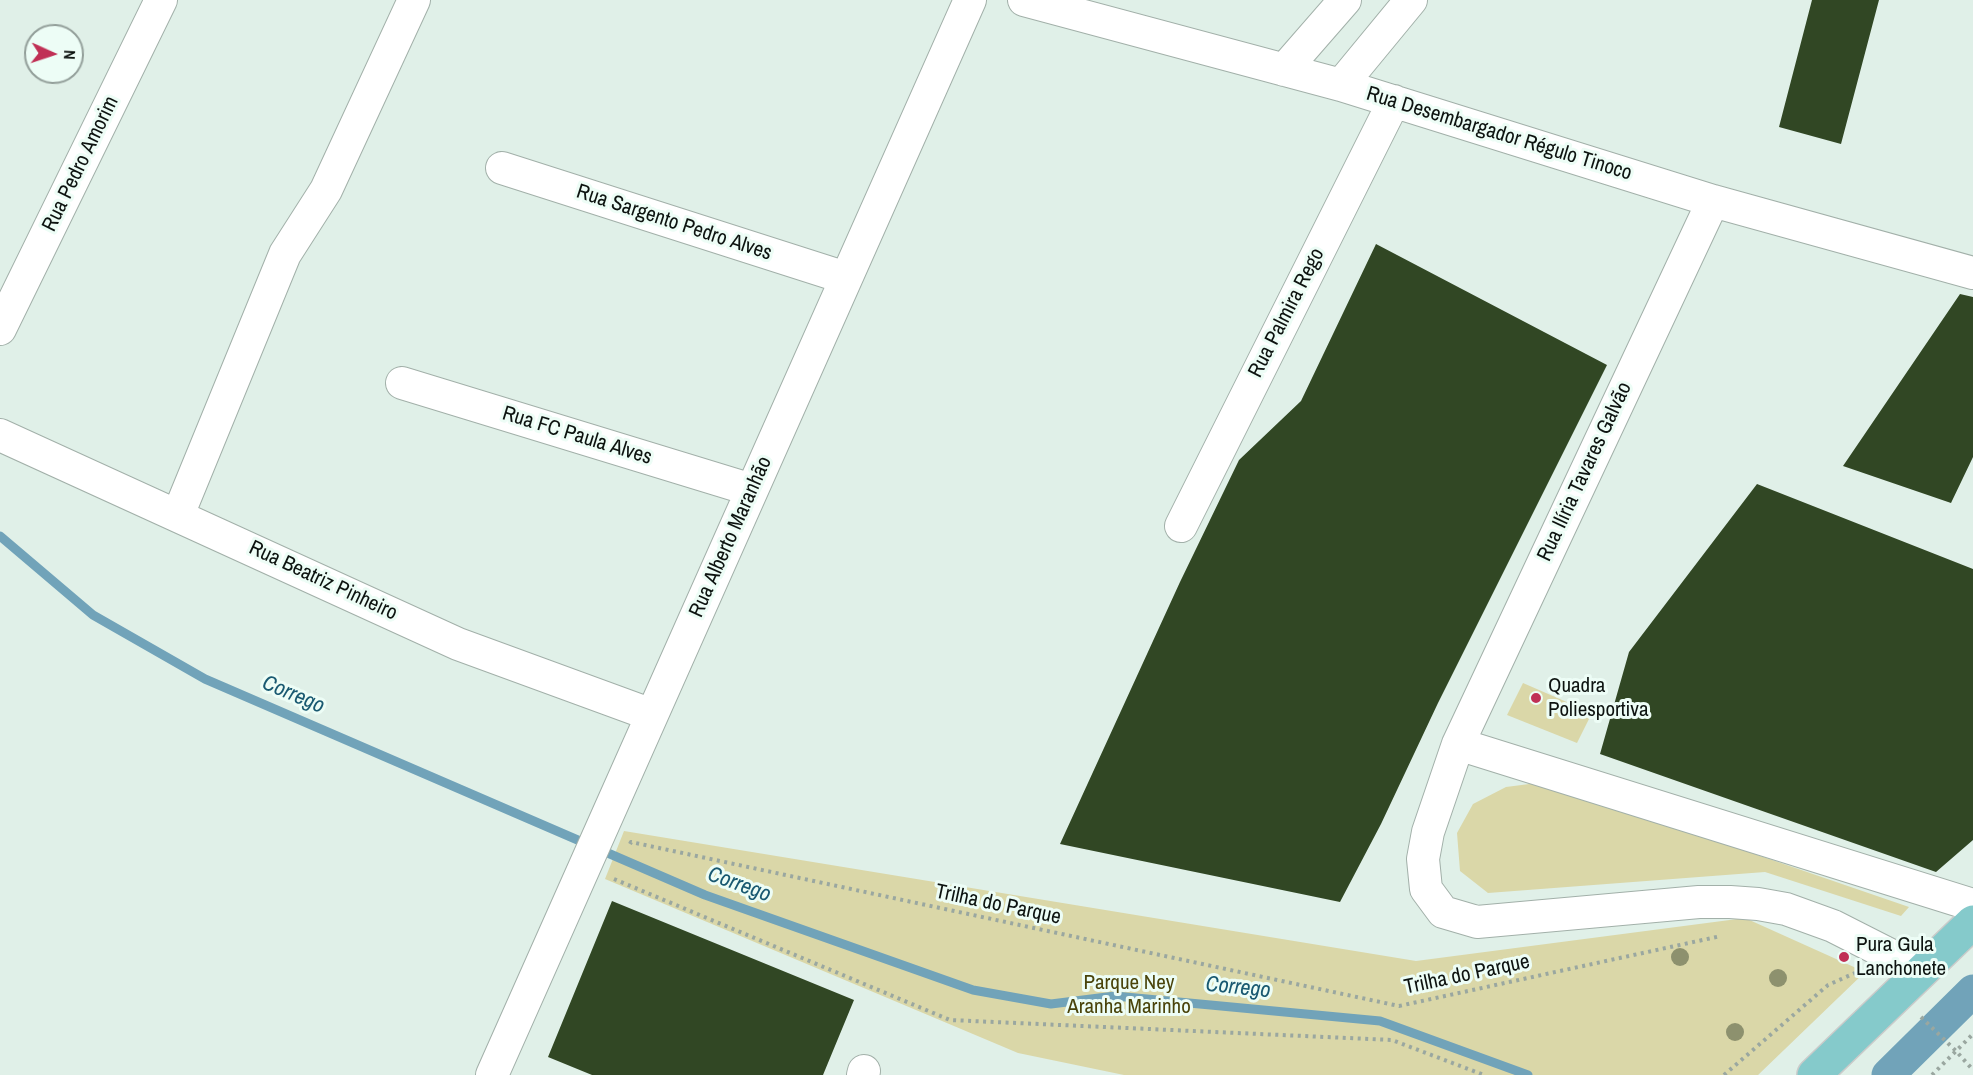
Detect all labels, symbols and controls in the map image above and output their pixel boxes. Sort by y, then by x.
north arrow [24,24,84,84]
text: N [59,50,81,60]
street label: Rua Desembargador Régulo Tinoco [1363,82,1635,186]
street label: Rua Pedro Amorim [37,92,125,236]
street label: Rua Sargento Pedro Alves [573,180,775,266]
street label: Rua Palmira Rego [1244,244,1330,382]
street label: Rua Ilíria Tavares Galvão [1532,378,1638,566]
street label: Rua FC Paula Alves [499,401,655,471]
street label: Rua Alberto Maranhão [684,453,778,621]
street label: Rua Beatriz Pinheiro [245,536,401,626]
water label: Corrego [258,670,328,720]
place label: Quadra Poliesportiva [1548,673,1649,723]
marker: Quadra Poliesportiva [1529,691,1543,705]
water label: Corrego [704,861,774,909]
street label: Trilha do Parque [933,879,1063,931]
place label: Pura Gula Lanchonete [1856,932,1946,982]
street label: Trilha do Parque [1402,949,1532,1001]
marker: Pura Gula Lanchonete [1837,950,1851,964]
park label: Parque Ney Aranha Marinho [1067,970,1191,1020]
water label: Corrego [1204,971,1272,1005]

